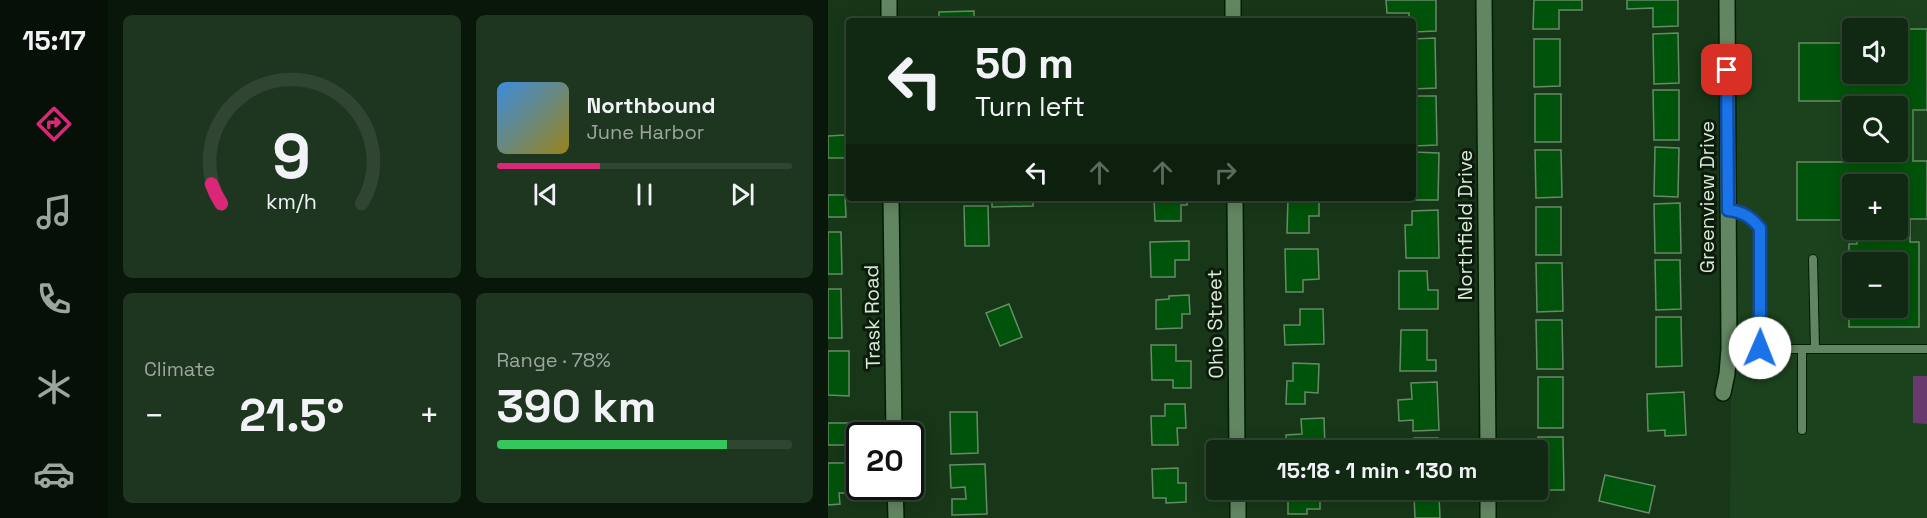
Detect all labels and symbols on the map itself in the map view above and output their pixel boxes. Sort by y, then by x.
pin [1701,44,1752,95]
street label: Greenview Drive [1694,121,1720,273]
street label: Northfield Drive [1452,150,1478,300]
street label: Trask Road [858,265,886,369]
street label: Ohio Street [1201,269,1229,379]
position arrow [1728,316,1792,380]
speed limit sign: 20 [846,422,924,500]

